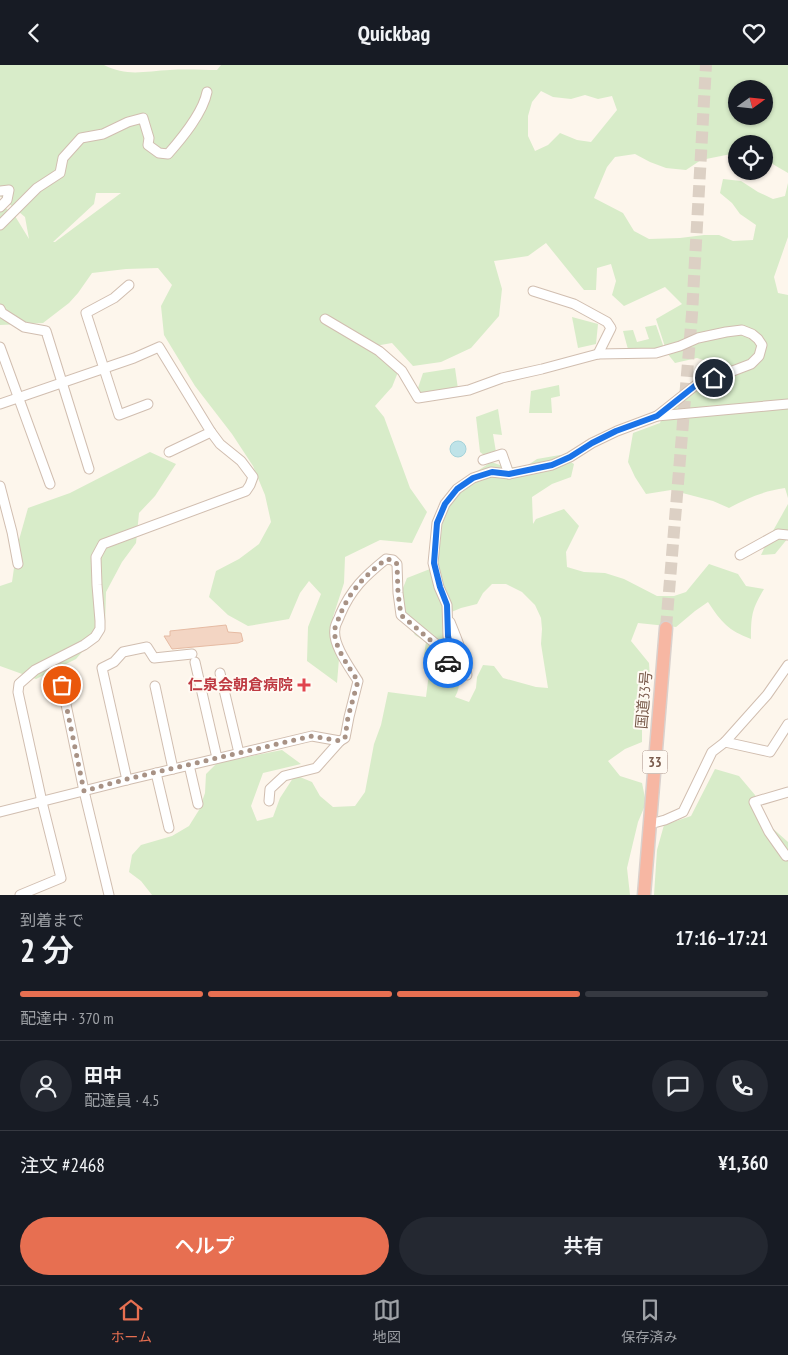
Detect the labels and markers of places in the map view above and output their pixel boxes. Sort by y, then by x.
pin [693,357,735,399]
pin [41,664,83,706]
place label: 仁泉会朝倉病院 [188,675,293,694]
marker: 仁泉会朝倉病院 [297,678,311,692]

